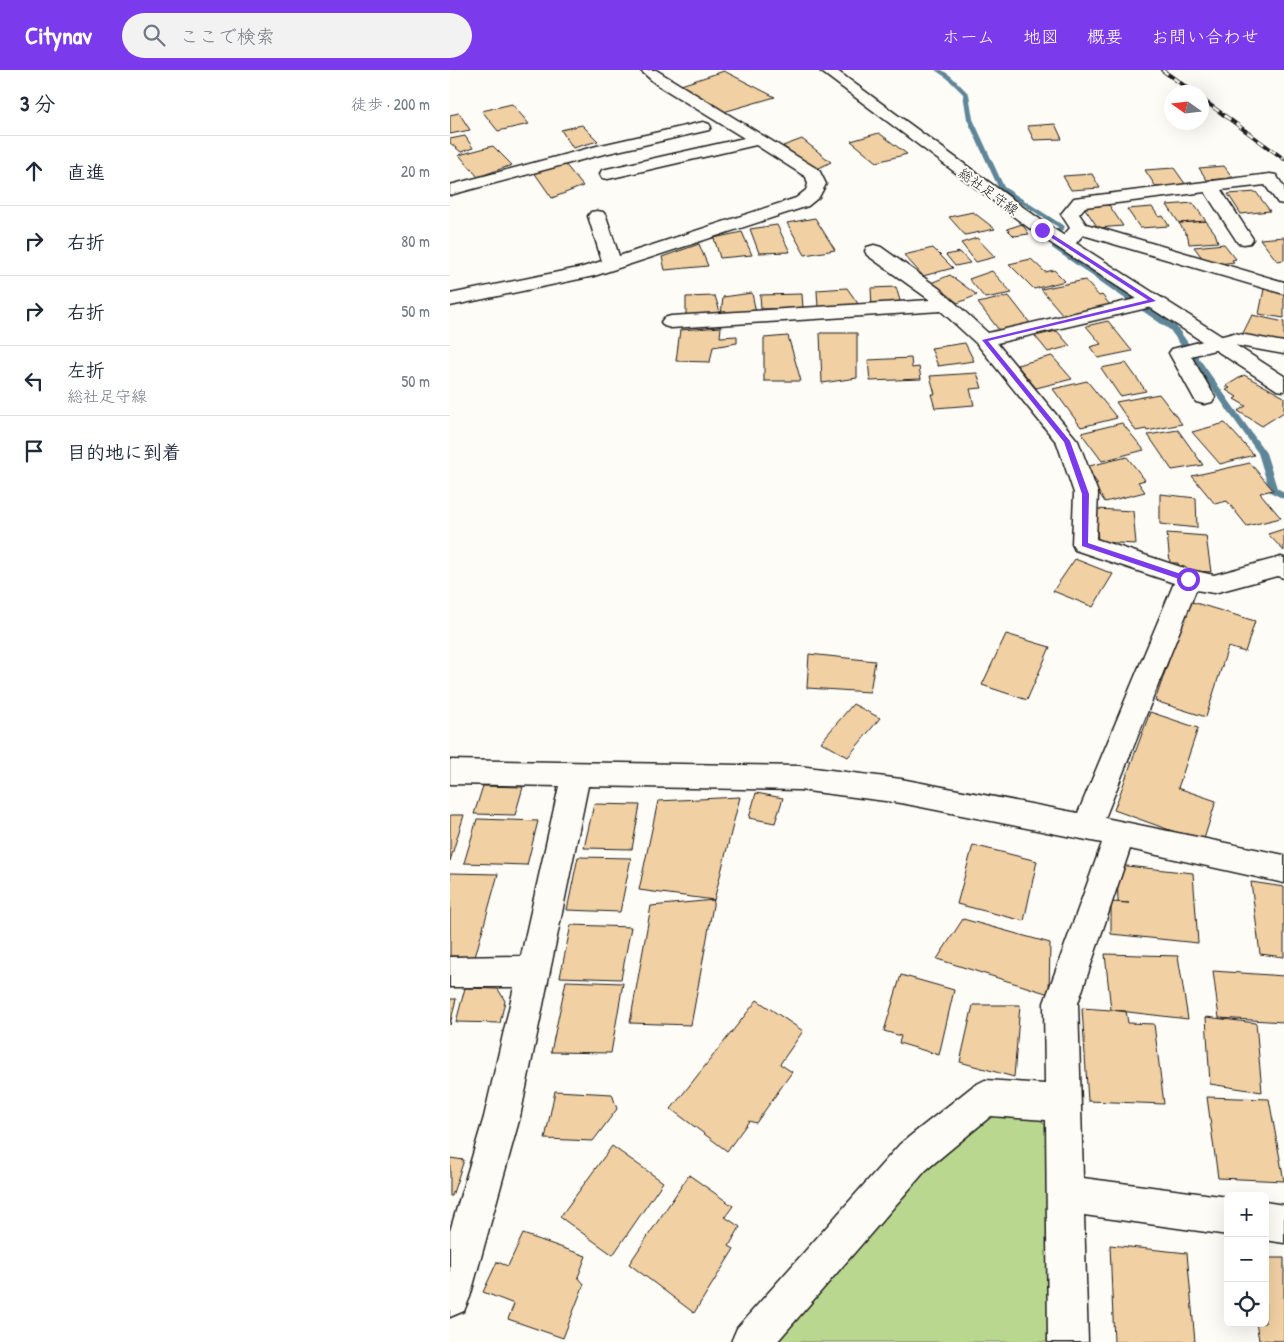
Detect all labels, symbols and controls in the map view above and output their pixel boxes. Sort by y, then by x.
search box [122,13,472,58]
text: Citynav [25,19,92,51]
icon: search [140,21,168,49]
text: ここで検索 [180,23,275,49]
text: ホーム [942,24,995,49]
text: 地図 [1023,24,1059,49]
text: 概要 [1087,24,1123,49]
text: お問い合わせ [1151,24,1259,49]
north arrow [1164,85,1209,130]
text: 3 分 [20,89,55,118]
text: 徒歩 · 200 m [351,93,430,115]
icon: ahead [20,157,48,185]
text: 直進 [67,159,105,185]
text: 20 m [401,160,430,182]
street label: 総社足守線 [955,163,1023,219]
route end [1031,219,1054,242]
icon: right [20,227,48,255]
text: 右折 [67,229,105,255]
text: 80 m [401,230,430,252]
icon: right [20,297,48,325]
text: 右折 [67,299,105,325]
text: 50 m [402,300,430,322]
text: 左折 [67,357,105,383]
icon: left [20,367,48,395]
text: 50 m [402,370,430,392]
text: 総社足守線 [67,385,147,407]
icon: arrive [20,437,48,465]
text: 目的地に到着 [67,439,181,465]
route start [1177,568,1200,591]
map controls [1224,1192,1269,1327]
button: + [1224,1192,1269,1237]
button: − [1224,1237,1269,1282]
button: locate [1224,1282,1269,1327]

